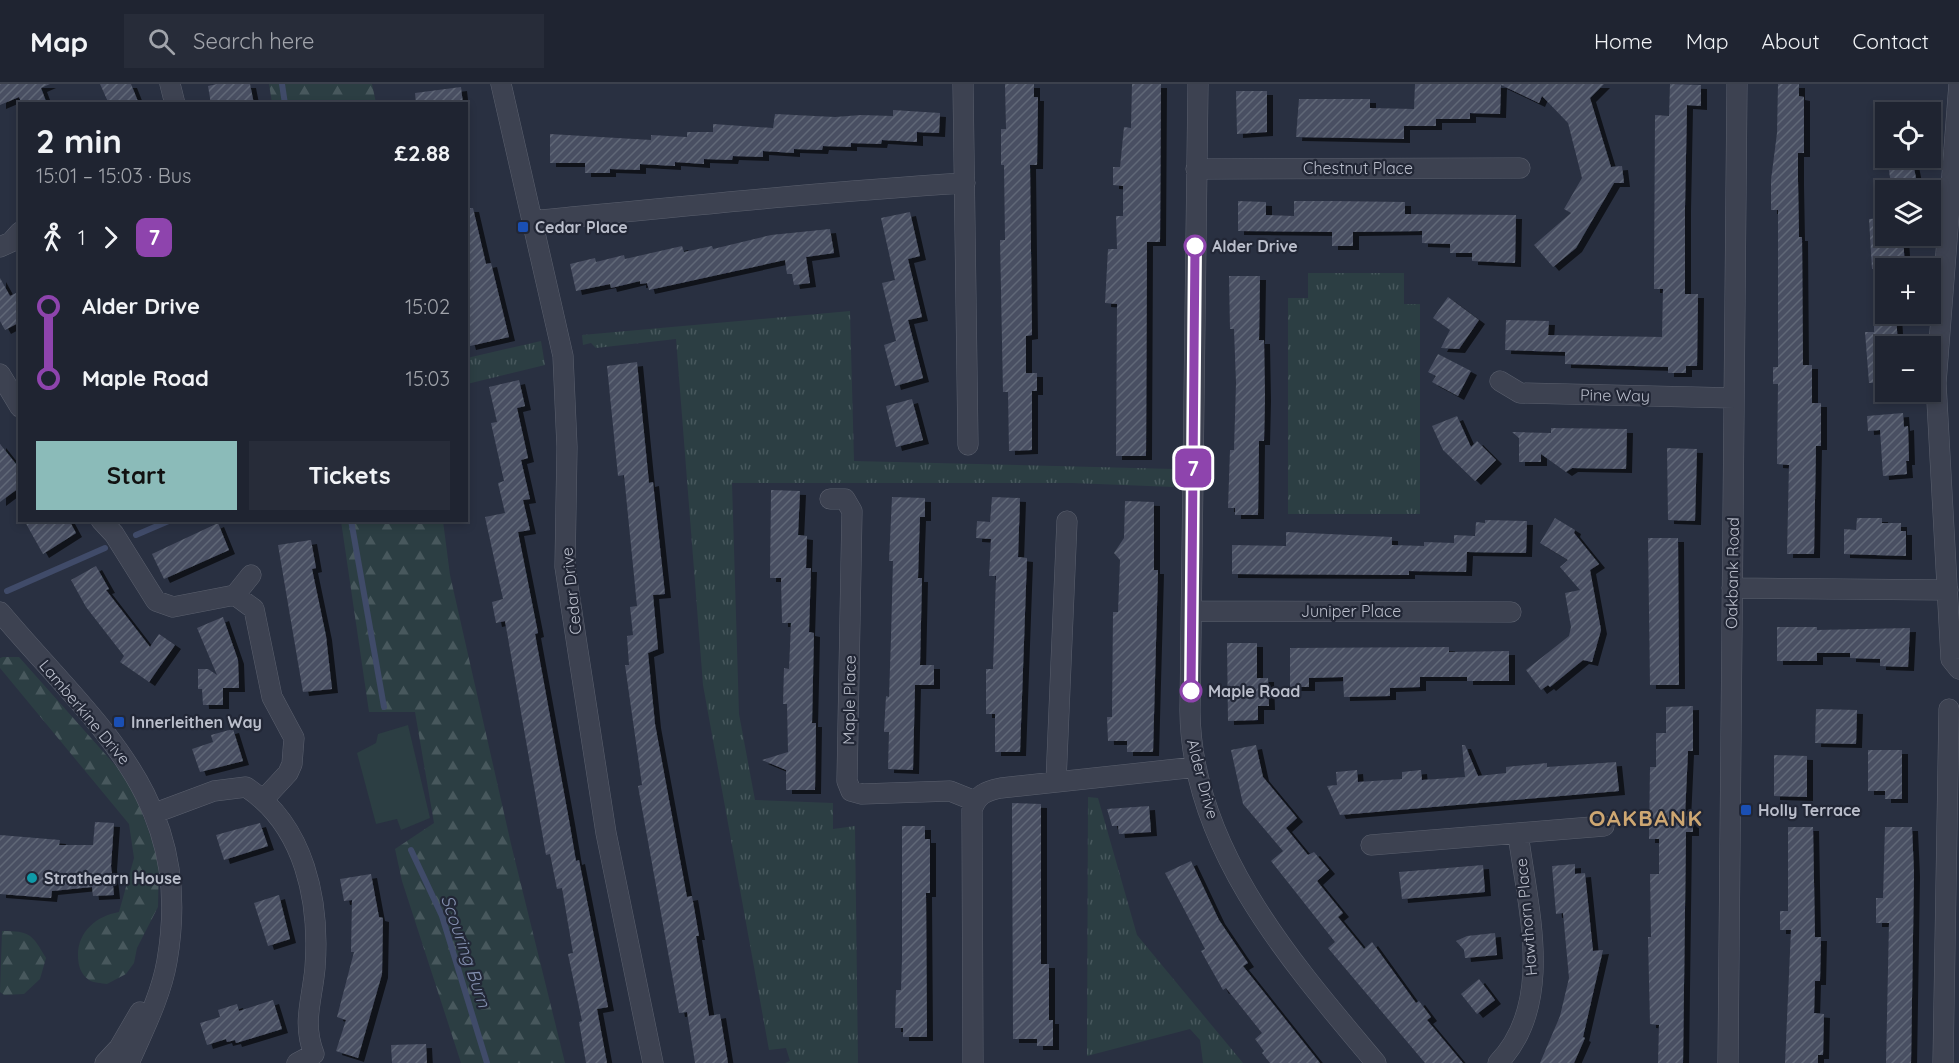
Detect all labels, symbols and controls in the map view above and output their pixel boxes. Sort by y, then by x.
search box [124,14,544,68]
text: Map [30,24,88,59]
icon: search [145,25,178,58]
text: Search here [193,27,315,55]
text: Home [1594,28,1653,54]
text: Map [1686,28,1729,54]
text: About [1762,28,1820,54]
text: Contact [1853,28,1929,54]
map controls [1875,102,1941,402]
button: locate [1875,102,1941,168]
text: 2 min [36,120,122,161]
text: £2.88 [394,139,450,167]
street label: Chestnut Place [1303,158,1413,178]
text: 15:01 – 15:03 · Bus [36,163,191,188]
button: layers [1875,180,1941,246]
place label: Cedar Place [535,217,628,237]
marker: Cedar Place [516,220,530,234]
icon: walk [36,221,69,254]
icon: forward [94,221,127,254]
text: 7 [148,224,160,250]
text: 1 [78,225,85,250]
marker: Alder Drive [1184,235,1206,257]
place label: Alder Drive [1212,236,1298,256]
button: + [1875,258,1941,324]
text: Alder Drive [82,292,200,320]
text: 15:02 [405,294,450,319]
button: − [1875,336,1941,402]
text: Maple Road [82,364,209,392]
text: 15:03 [406,366,450,391]
street label: Pine Way [1580,384,1650,406]
button: Start [36,441,237,510]
button: Tickets [249,441,450,510]
line badge: 7 [1174,448,1212,488]
text: 7 [1187,455,1199,481]
street label: Oakbank Road [1721,517,1743,629]
street label: Cedar Drive [556,546,586,636]
street label: Juniper Place [1301,601,1401,621]
street label: Lamberkine Drive [35,655,135,769]
street label: Maple Place [838,655,860,745]
marker: Maple Road [1180,680,1202,702]
place label: Maple Road [1208,681,1300,701]
place label: Innerleithen Way [131,712,262,732]
marker: Innerleithen Way [112,715,126,729]
street label: Alder Drive [1183,737,1223,821]
place label: Holly Terrace [1758,800,1861,820]
marker: Holly Terrace [1739,803,1753,817]
district label: OAKBANK [1589,804,1703,832]
street label: Hawthorn Place [1511,857,1541,977]
place label: Strathearn House [44,868,181,888]
marker: Strathearn House [25,871,39,885]
water label: Scouring Burn [436,892,496,1011]

